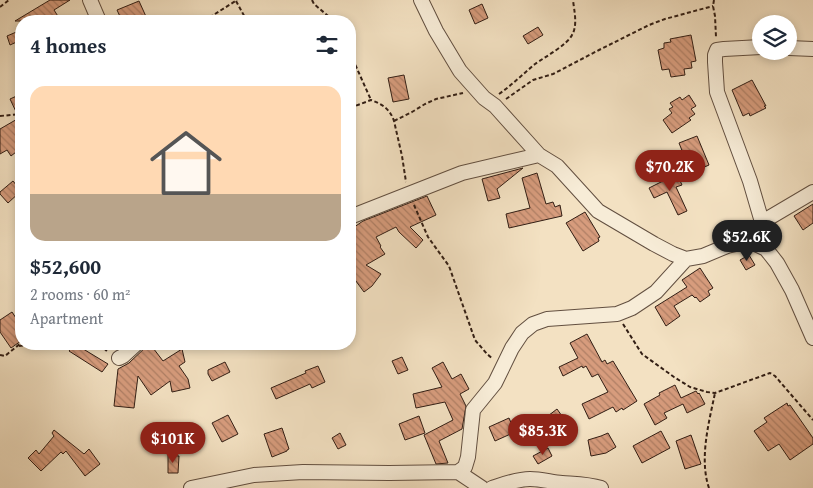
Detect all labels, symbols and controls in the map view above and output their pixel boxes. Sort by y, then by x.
map controls [752,15,797,60]
button: layers [752,15,797,60]
text: 4 homes [30,30,106,61]
icon: filters [313,31,341,59]
icon: home [141,118,231,208]
pin: $70.2K [629,150,711,192]
text: $70.2K [646,154,694,178]
pin: $52.6K [706,220,788,262]
text: $52.6K [723,224,771,248]
text: $52,600 [30,251,101,282]
text: 2 rooms · 60 m² [30,282,130,306]
text: Apartment [30,306,103,330]
pin: $85.3K [502,414,584,456]
text: $85.3K [519,418,567,442]
pin: $101K [138,422,208,464]
text: $101K [151,426,195,450]

